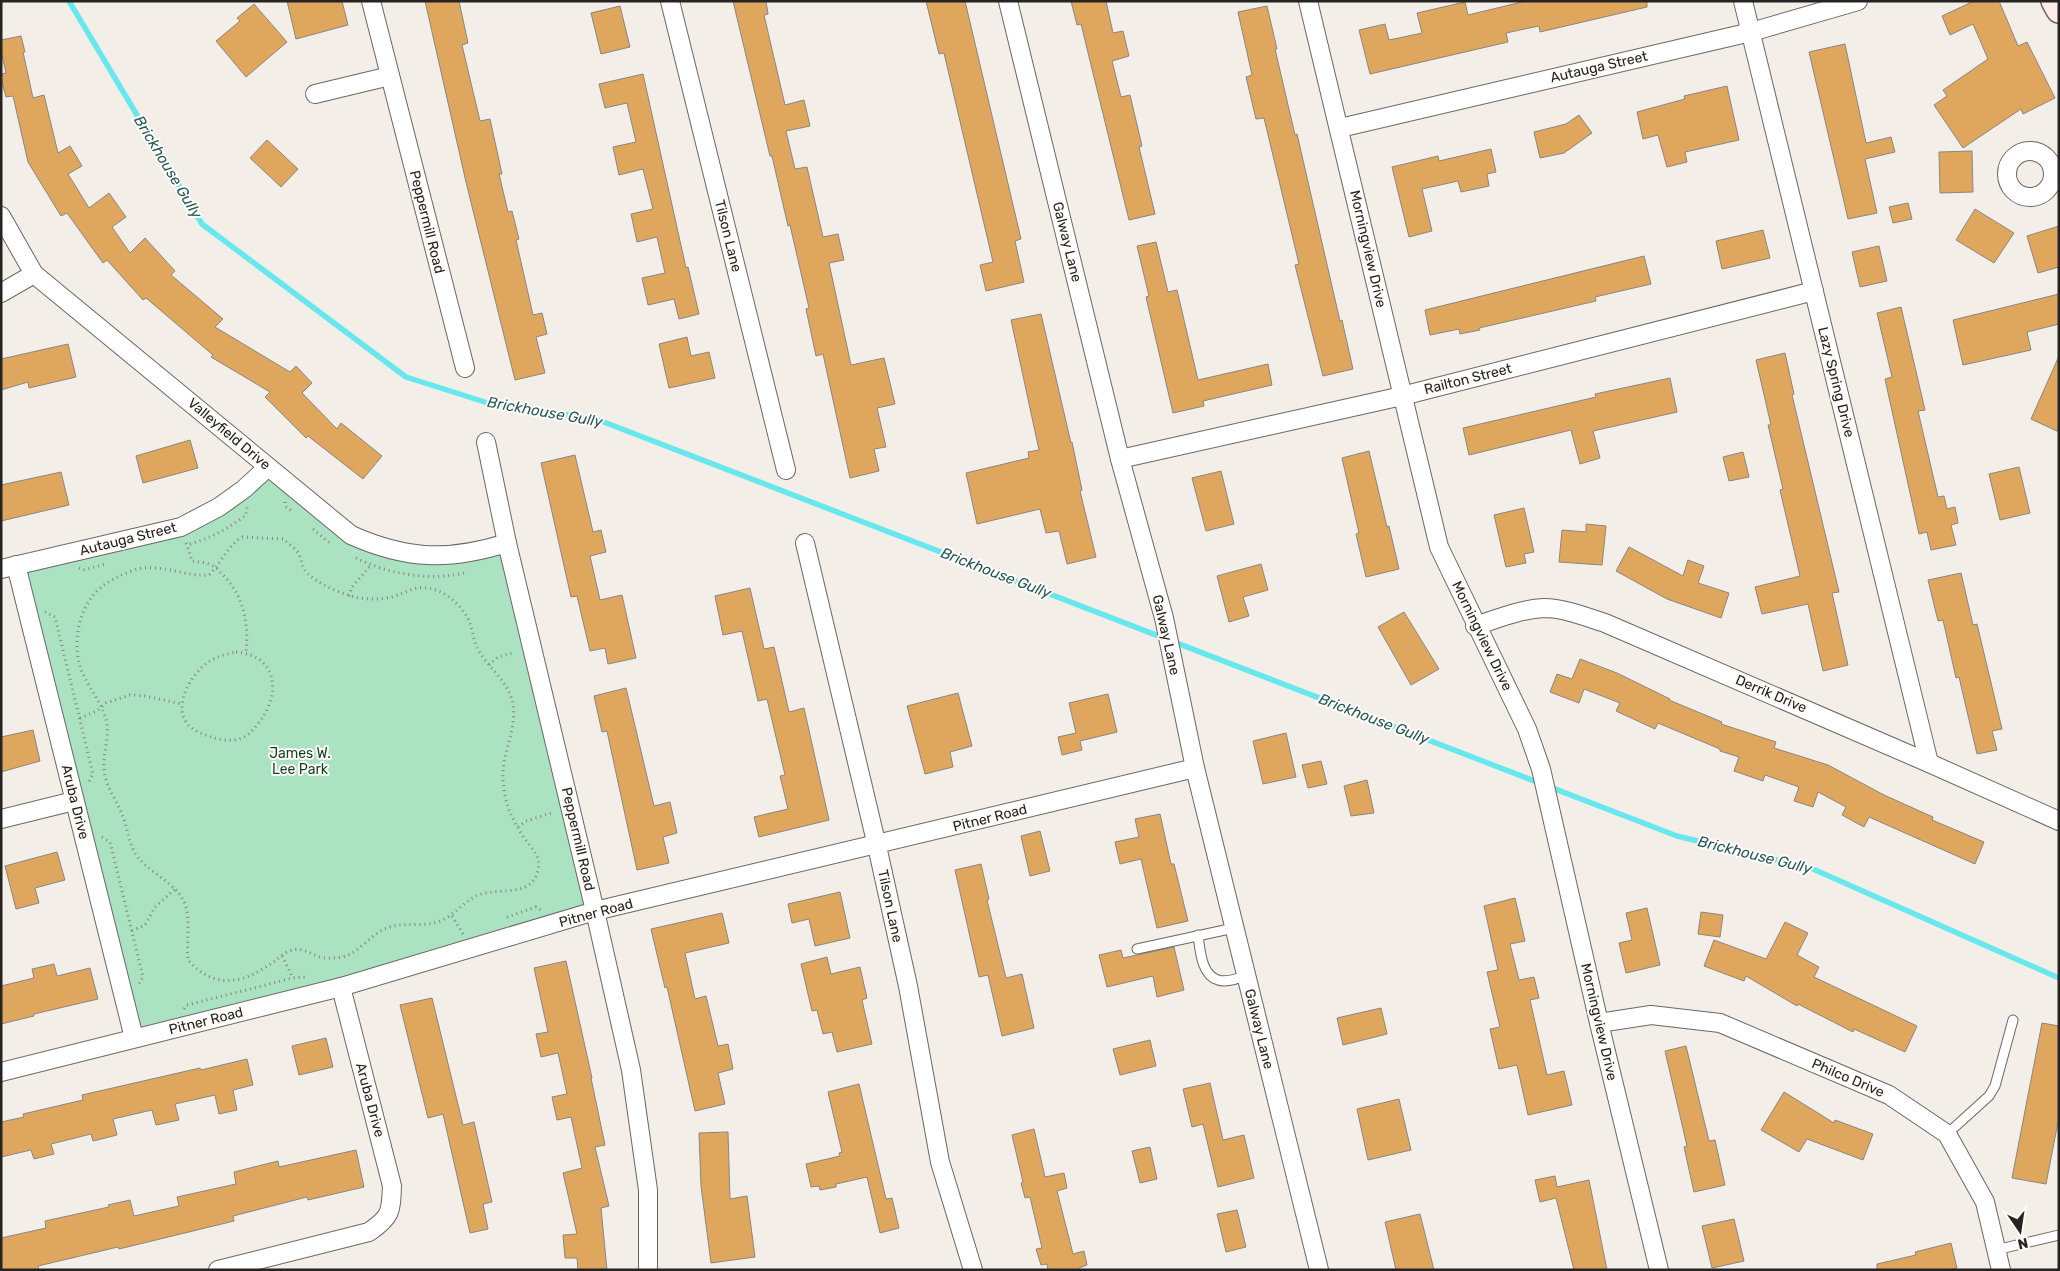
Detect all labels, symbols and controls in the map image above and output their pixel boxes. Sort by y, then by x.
street label: Autauga Street [1549,47,1650,86]
water label: Brickhouse Gully [130,112,206,222]
street label: Peppermill Road [406,169,448,275]
street label: Morningview Drive [1346,189,1390,310]
street label: Tilson Lane [711,198,745,274]
street label: Galway Lane [1049,200,1085,284]
street label: Lazy Spring Drive [1814,325,1858,439]
street label: Railton Street [1422,360,1514,398]
water label: Brickhouse Gully [486,393,605,431]
street label: Valleyfield Drive [184,395,274,474]
street label: Autauga Street [78,519,179,559]
water label: Brickhouse Gully [938,544,1054,603]
street label: Morningview Drive [1448,578,1516,694]
street label: Galway Lane [1148,593,1184,677]
street label: Derrik Drive [1733,671,1809,717]
water label: Brickhouse Gully [1316,690,1432,749]
park label: James W. Lee Park [269,745,331,778]
street label: Aruba Drive [58,763,93,841]
street label: Peppermill Road [558,786,598,892]
street label: Pitner Road [951,801,1029,835]
water label: Brickhouse Gully [1696,832,1815,878]
street label: Tilson Lane [874,868,906,944]
street label: Pitner Road [557,895,635,931]
street label: Morningview Drive [1577,962,1621,1083]
street label: Galway Lane [1241,987,1277,1071]
street label: Pitner Road [167,1004,245,1038]
street label: Philco Drive [1809,1055,1887,1101]
street label: Aruba Drive [352,1061,388,1139]
north arrow [1995,1206,2045,1256]
text: N [2016,1234,2030,1253]

